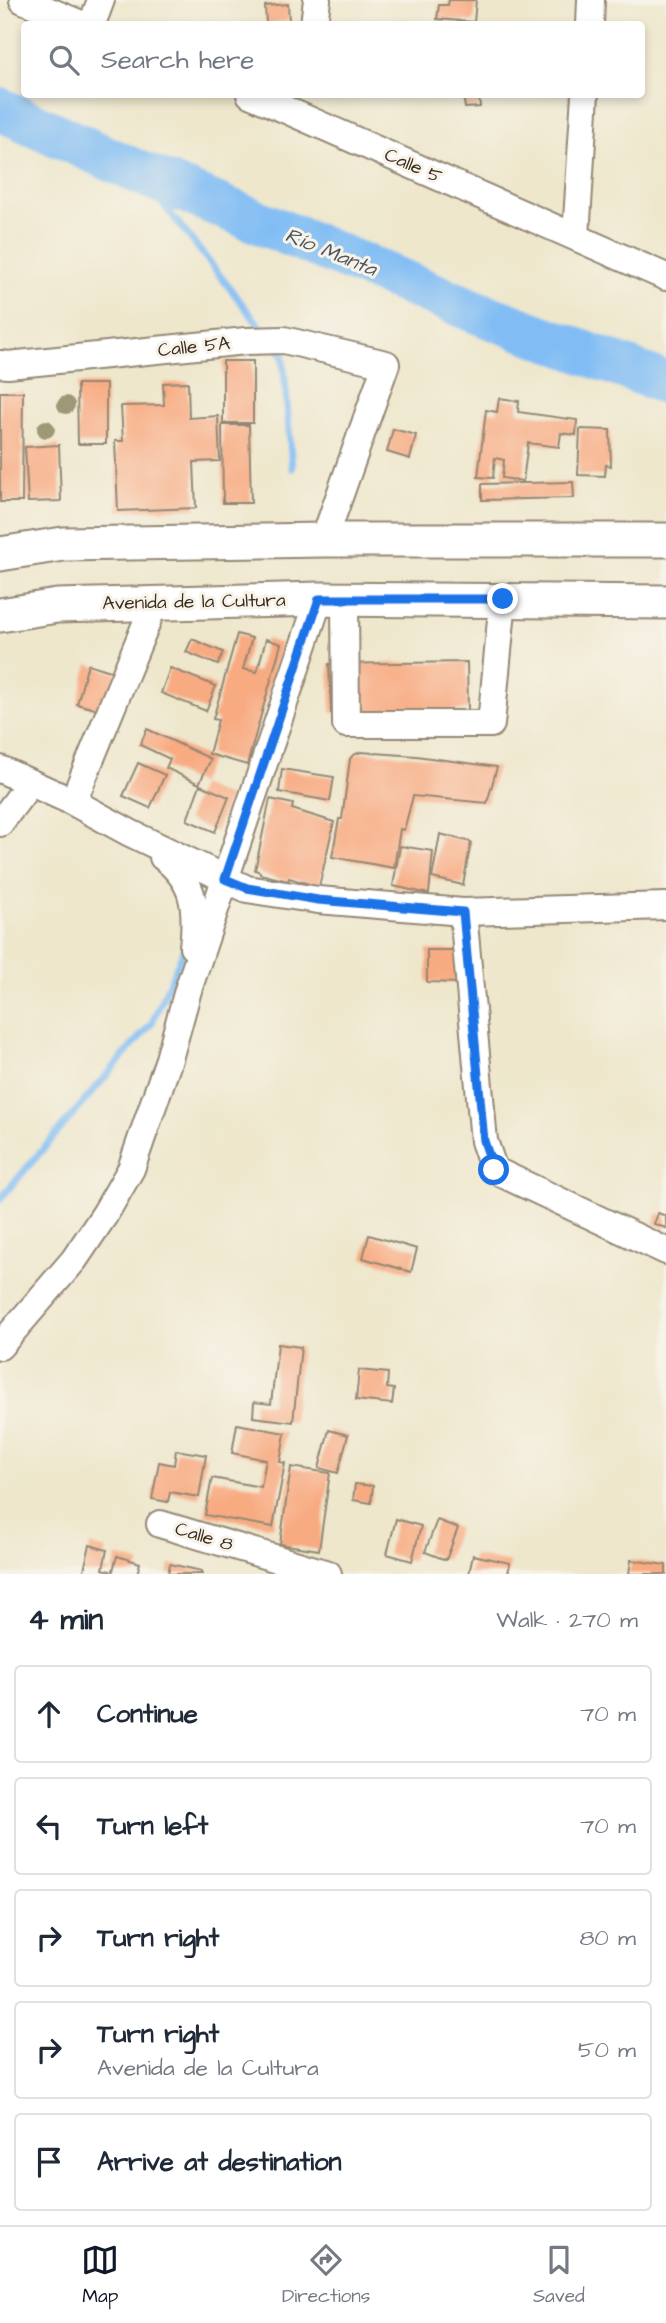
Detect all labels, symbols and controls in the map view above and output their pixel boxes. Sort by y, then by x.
search box [21,21,645,98]
icon: search [45,41,83,79]
text: Search here [101,42,254,78]
street label: Calle 5 [380,141,447,191]
water label: Río Manta [281,221,382,284]
street label: Calle 5A [156,330,232,364]
route end [487,583,518,614]
street label: Avenida de la Cultura [102,587,286,617]
route start [478,1154,509,1185]
street label: Calle 8 [172,1515,236,1559]
text: 4 min [28,1599,103,1641]
text: Walk · 270 m [496,1604,638,1636]
icon: ahead [30,1695,68,1733]
text: Continue [97,1696,198,1732]
text: 70 m [580,1698,636,1730]
icon: left [30,1807,68,1845]
text: Turn left [97,1808,208,1844]
text: 70 m [580,1810,636,1842]
icon: right [30,1919,68,1957]
text: Turn right [97,1920,219,1956]
text: 80 m [579,1922,636,1954]
text: Turn right [97,2016,219,2052]
icon: right [30,2031,68,2069]
text: 50 m [578,2034,636,2066]
text: Avenida de la Cultura [97,2052,319,2084]
icon: arrive [30,2143,68,2181]
text: Arrive at destination [97,2144,342,2180]
tab: Map [81,2241,119,2310]
tab: Directions [282,2241,370,2310]
tab: Saved [533,2241,585,2310]

